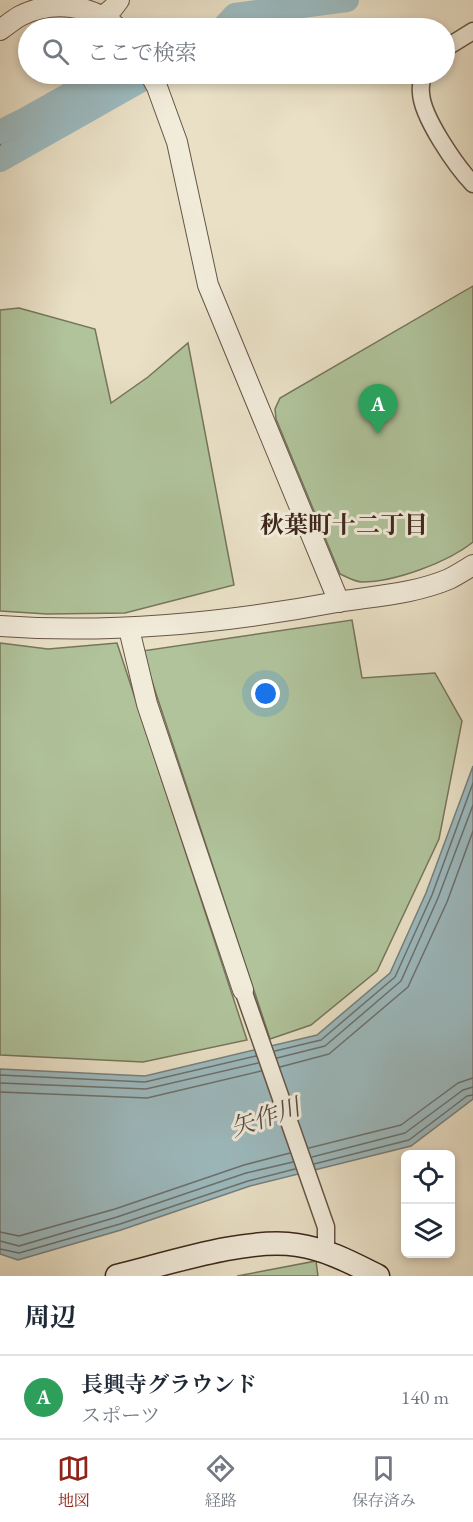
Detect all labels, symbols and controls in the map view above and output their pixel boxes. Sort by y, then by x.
search box [18,18,455,84]
icon: search [39,35,72,68]
text: ここで検索 [87,38,197,67]
pin: A [358,384,398,434]
district label: 秋葉町十二丁目 [260,509,428,540]
your location [251,679,280,708]
water label: 矢作川 [226,1090,307,1143]
map controls [401,1150,455,1258]
button: locate [401,1150,455,1204]
button: layers [401,1204,455,1258]
text: 周辺 [24,1300,76,1334]
text: 長興寺グラウンド [81,1370,257,1399]
text: A [36,1384,51,1410]
text: 140 m [401,1384,449,1410]
text: スポーツ [81,1402,160,1428]
tab: 地図 [57,1452,90,1511]
tab: 経路 [204,1452,237,1511]
tab: 保存済み [352,1452,416,1511]

